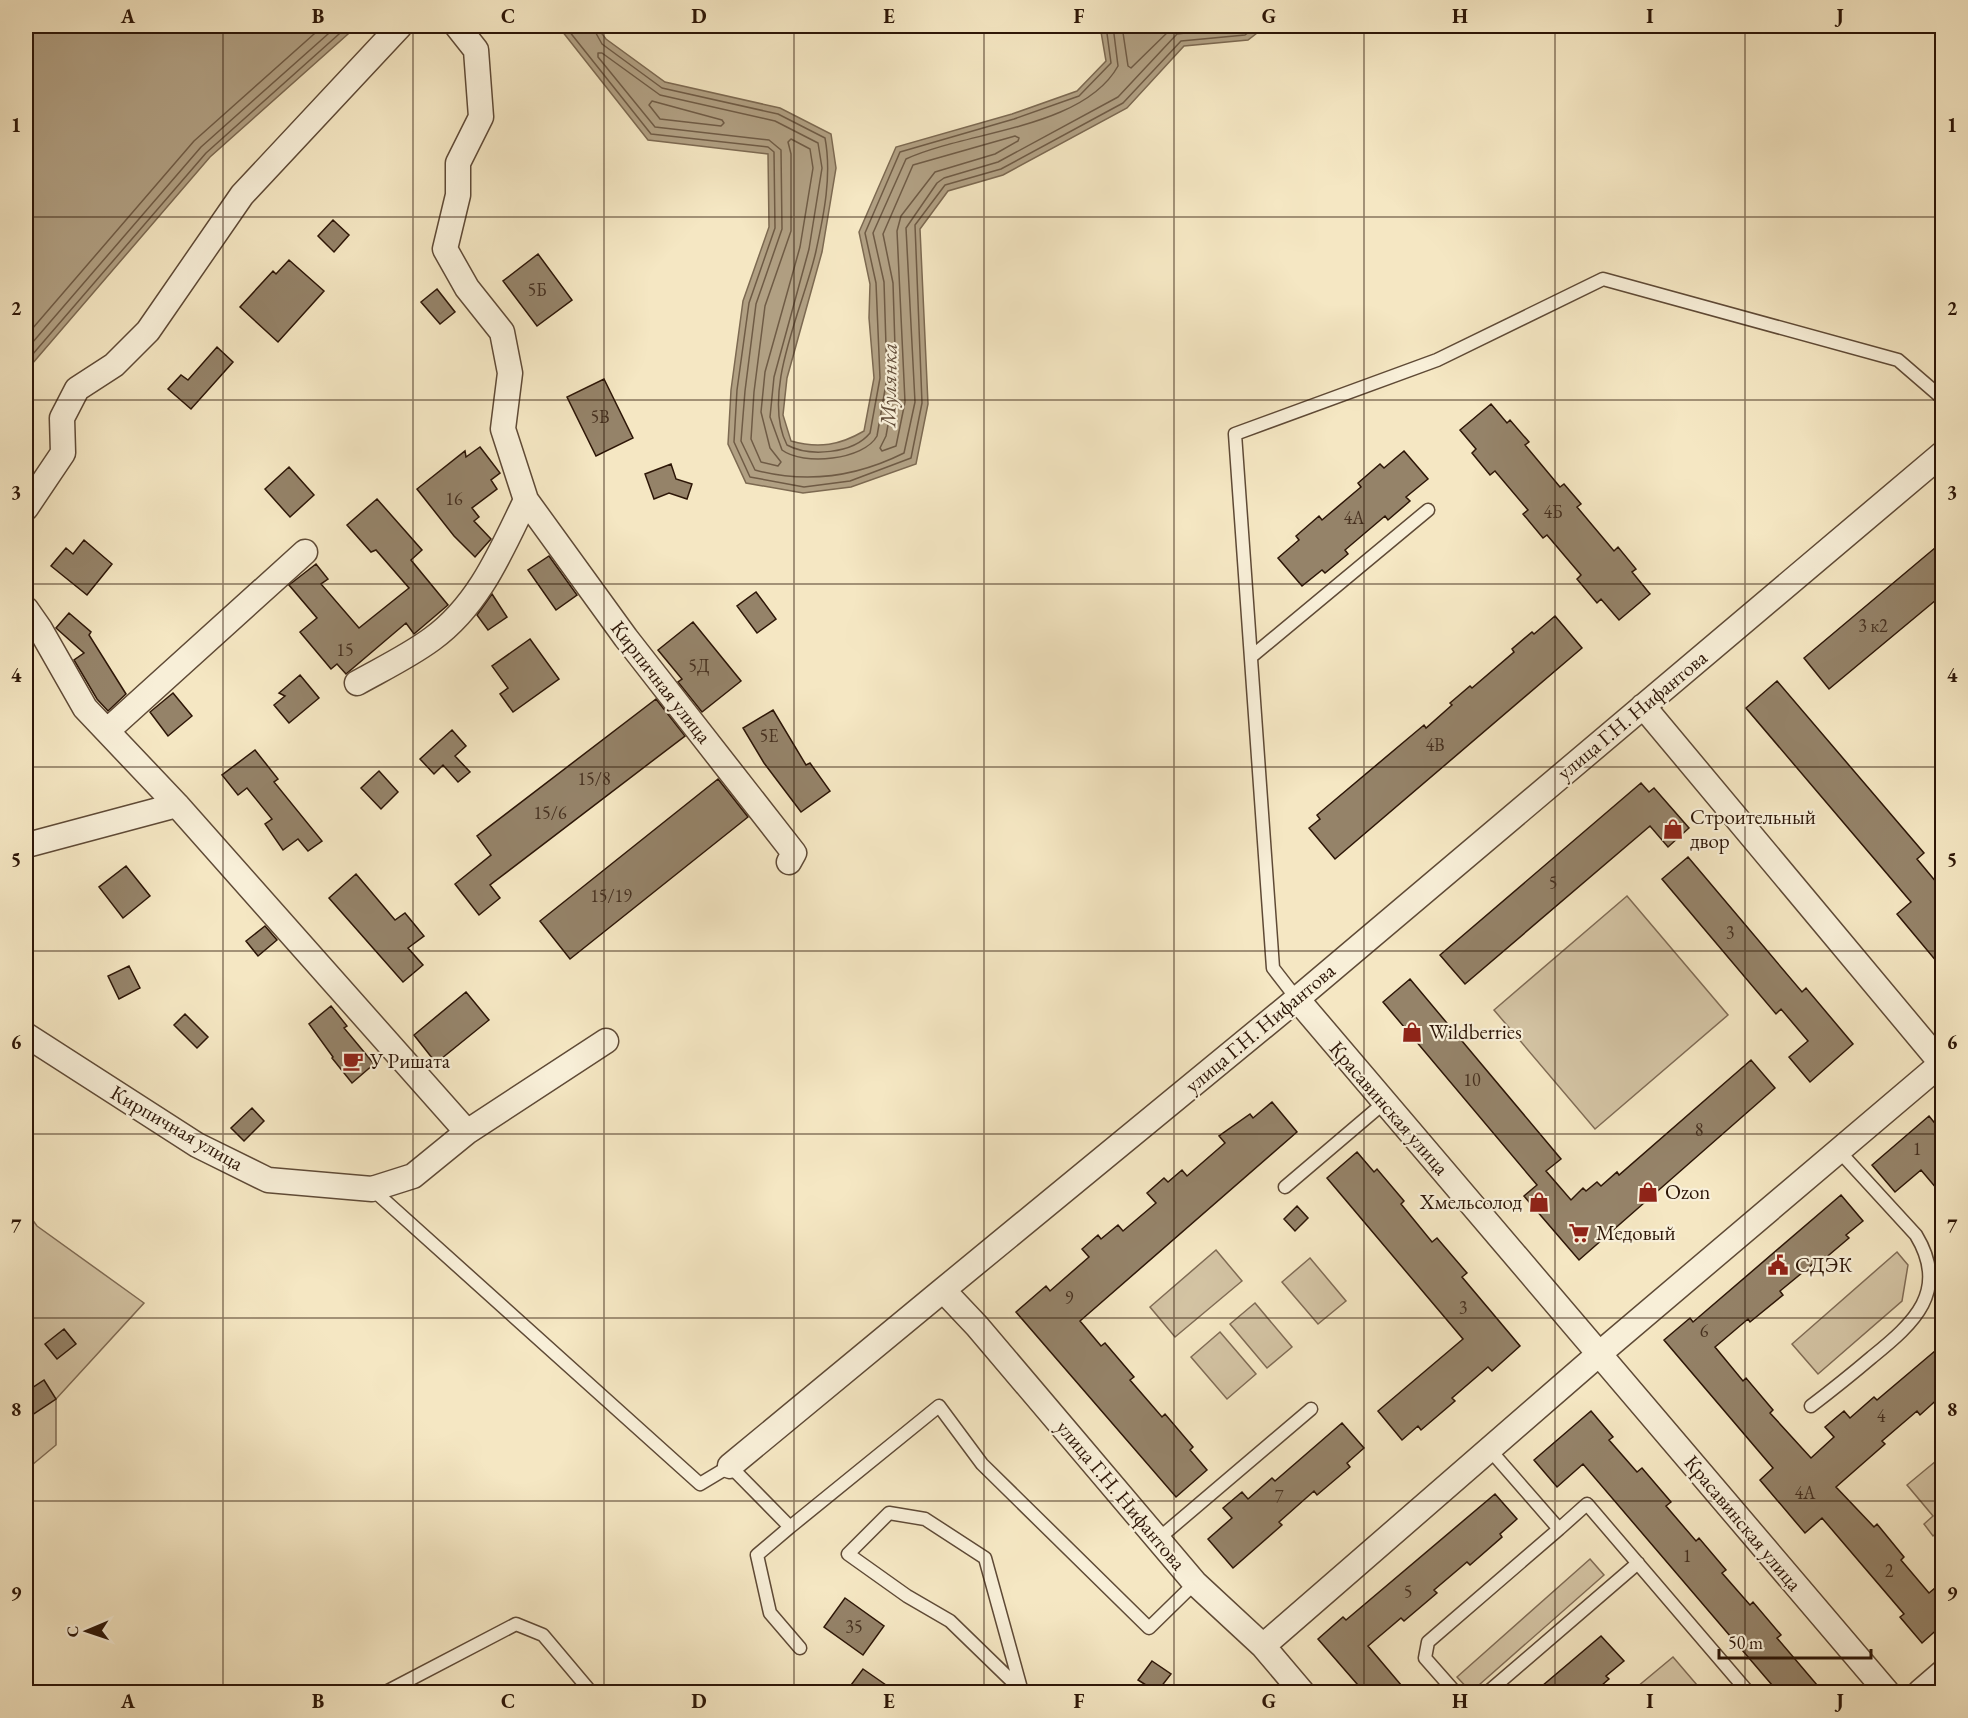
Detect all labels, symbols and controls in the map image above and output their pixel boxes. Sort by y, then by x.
text: A [120,3,136,29]
text: B [312,3,324,29]
text: C [501,3,515,29]
text: D [691,3,707,29]
text: E [883,3,895,29]
text: F [1074,3,1085,29]
text: G [1262,3,1276,29]
text: H [1452,3,1468,29]
text: I [1646,3,1654,29]
text: J [1834,3,1844,29]
text: 1 [11,112,21,138]
text: 1 [1947,112,1957,138]
house number: 5Б [527,278,547,301]
text: 2 [11,295,22,321]
text: 2 [1947,295,1958,321]
water label: Мулянка [873,343,904,429]
house number: 5В [590,405,610,428]
text: 3 [11,479,21,505]
text: 3 [1947,479,1957,505]
house number: 16 [445,487,463,510]
house number: 4Б [1543,500,1563,523]
house number: 4А [1343,506,1365,529]
house number: 3 к2 [1858,614,1888,637]
street label: Кирпичная улица [605,615,718,749]
house number: 15 [336,638,354,661]
street label: улица Г.Н. Нифантова [1551,643,1713,785]
house number: 5Д [688,654,710,677]
text: 4 [11,662,22,688]
text: 4 [1947,662,1958,688]
house number: 5Е [760,724,778,747]
house number: 4В [1425,733,1445,756]
house number: 15/8 [577,767,611,790]
house number: 15/6 [533,801,567,824]
place label: Строительный двор [1690,803,1816,854]
shop icon: Строительный двор [1661,817,1685,841]
text: 5 [11,846,21,872]
text: 5 [1947,846,1957,872]
house number: 5 [1549,871,1557,894]
house number: 15/19 [590,884,632,907]
house number: 3 [1726,921,1734,944]
street label: улица Г.Н. Нифантова [1179,956,1341,1098]
place label: Wildberries [1429,1018,1522,1045]
shop icon: Wildberries [1400,1020,1424,1044]
text: 6 [11,1029,22,1055]
text: 6 [1947,1029,1958,1055]
street label: Красавинская улица [1324,1035,1455,1181]
place label: У Ришата [369,1047,451,1074]
cafe icon: У Ришата [341,1049,365,1073]
house number: 10 [1463,1068,1481,1091]
street label: Кирпичная улица [106,1079,249,1177]
house number: 8 [1695,1118,1703,1141]
house number: 1 [1913,1137,1921,1160]
place label: Ozon [1665,1178,1710,1205]
shop icon: Ozon [1636,1180,1660,1204]
place label: Хмельсолод [1419,1188,1522,1215]
shop icon: Хмельсолод [1527,1190,1551,1214]
text: 7 [11,1213,22,1239]
text: 7 [1947,1213,1958,1239]
place label: Медовый [1596,1219,1675,1246]
supermarket icon: Медовый [1567,1221,1591,1245]
place label: СДЭК [1795,1251,1852,1278]
public building icon: СДЭК [1766,1253,1790,1277]
house number: 9 [1065,1286,1074,1309]
house number: 3 [1459,1296,1467,1319]
house number: 6 [1700,1319,1709,1342]
text: 8 [11,1396,21,1422]
text: 8 [1947,1396,1957,1422]
house number: 4 [1877,1404,1886,1427]
street label: улица Г.Н. Нифантова [1051,1414,1193,1576]
street label: Красавинская улица [1679,1449,1809,1597]
house number: 4А [1794,1481,1816,1504]
house number: 7 [1275,1485,1284,1508]
house number: 1 [1683,1544,1691,1567]
house number: 2 [1885,1559,1894,1582]
text: 9 [11,1580,22,1606]
house number: 5 [1404,1580,1412,1603]
text: 9 [1947,1580,1958,1606]
north arrow [57,1601,117,1661]
house number: 35 [845,1615,863,1638]
scale bar [1719,1622,1870,1660]
text: С [62,1625,83,1638]
text: 50 m [1728,1631,1763,1654]
text: A [120,1688,136,1714]
text: B [312,1688,324,1714]
text: C [501,1688,515,1714]
text: D [691,1688,707,1714]
text: E [883,1688,895,1714]
text: F [1074,1688,1085,1714]
text: G [1262,1688,1276,1714]
text: H [1452,1688,1468,1714]
text: I [1646,1688,1654,1714]
text: J [1834,1688,1844,1714]

